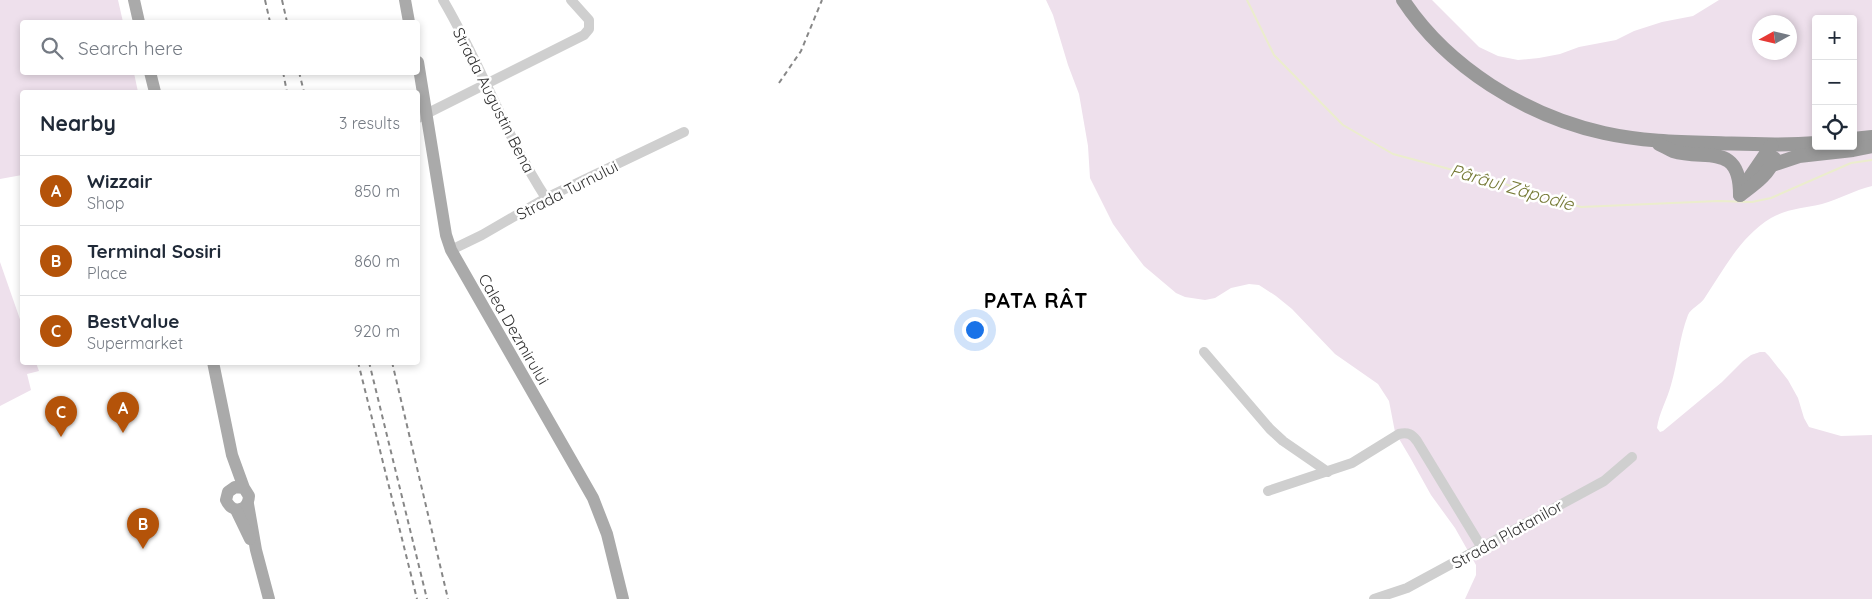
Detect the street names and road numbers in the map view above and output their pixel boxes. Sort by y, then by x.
street label: Strada Augustin Bena [449,24,539,176]
street label: Strada Turnului [513,156,621,224]
street label: Calea Dezmirului [474,270,554,388]
street label: Strada Platanilor [1448,495,1566,573]

